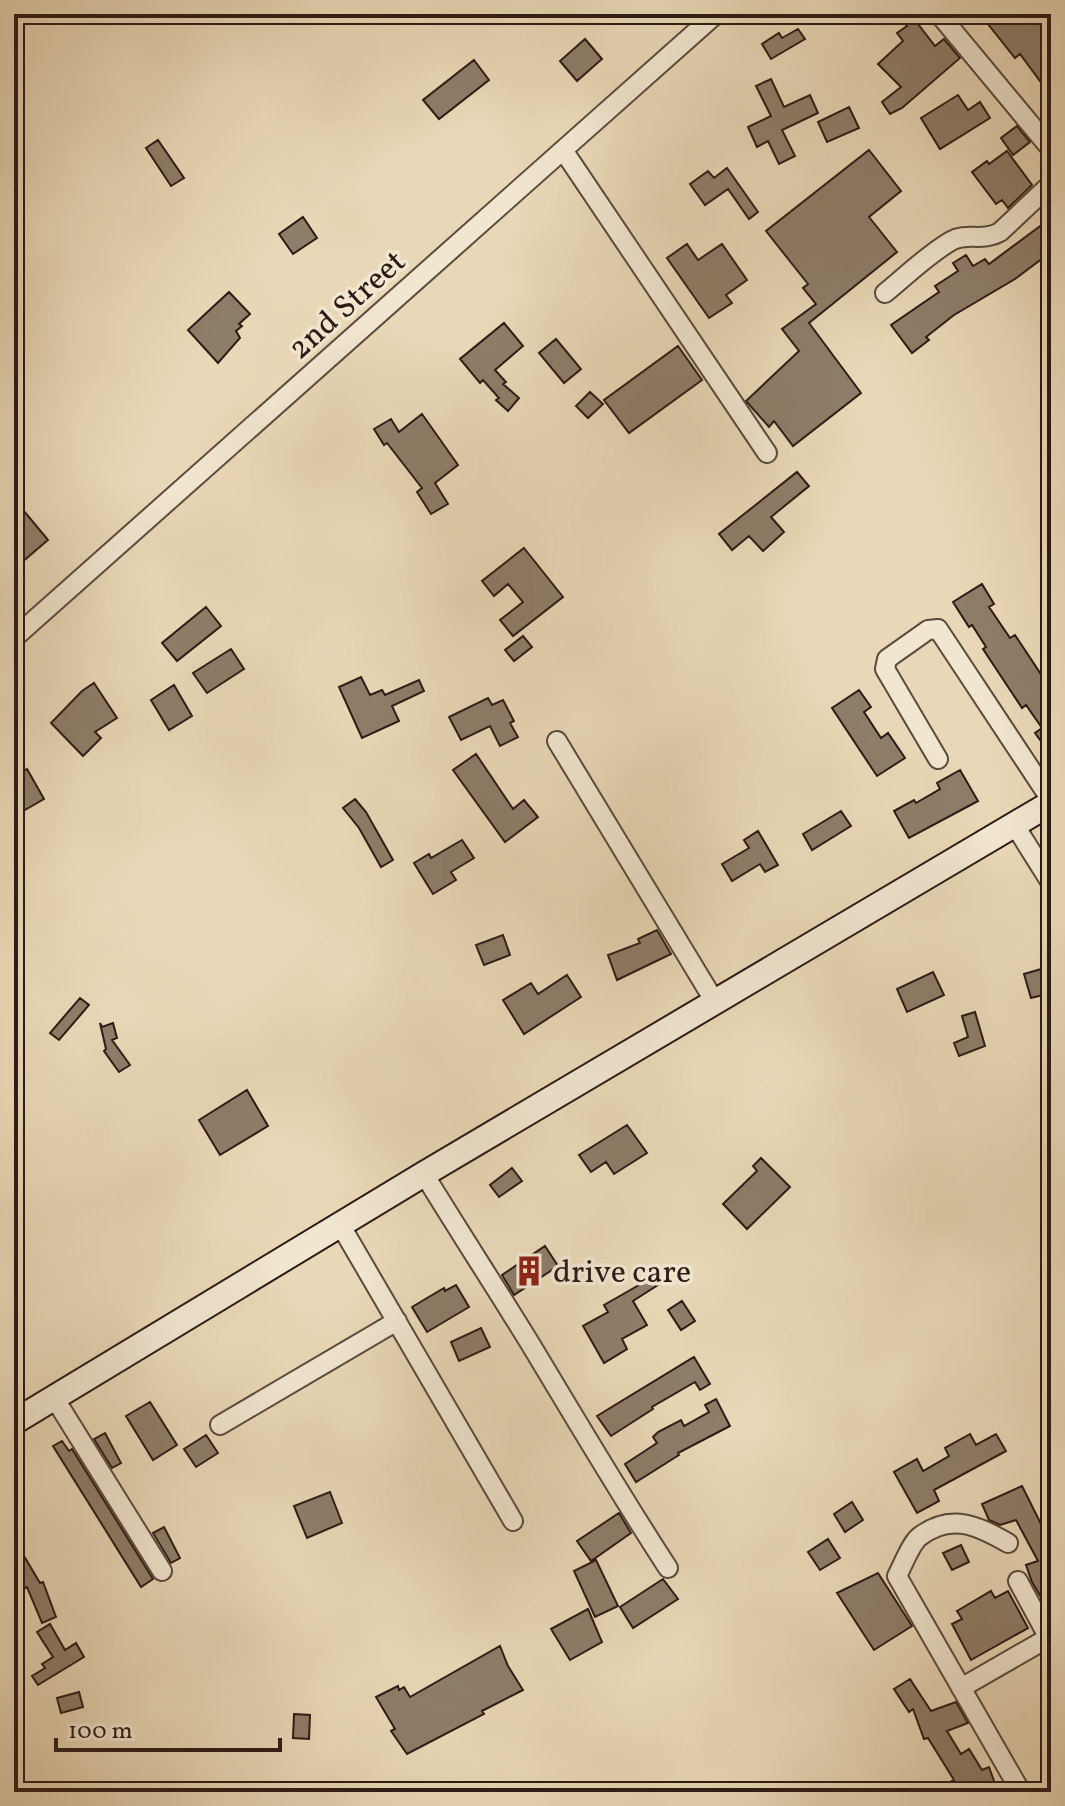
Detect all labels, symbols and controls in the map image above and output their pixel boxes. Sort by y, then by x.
street label: 2nd Street [280,241,416,371]
place label: drive care [553,1252,691,1296]
building icon: drive care [512,1254,546,1288]
scale bar [56,1702,280,1752]
text: 100 m [68,1715,133,1749]

